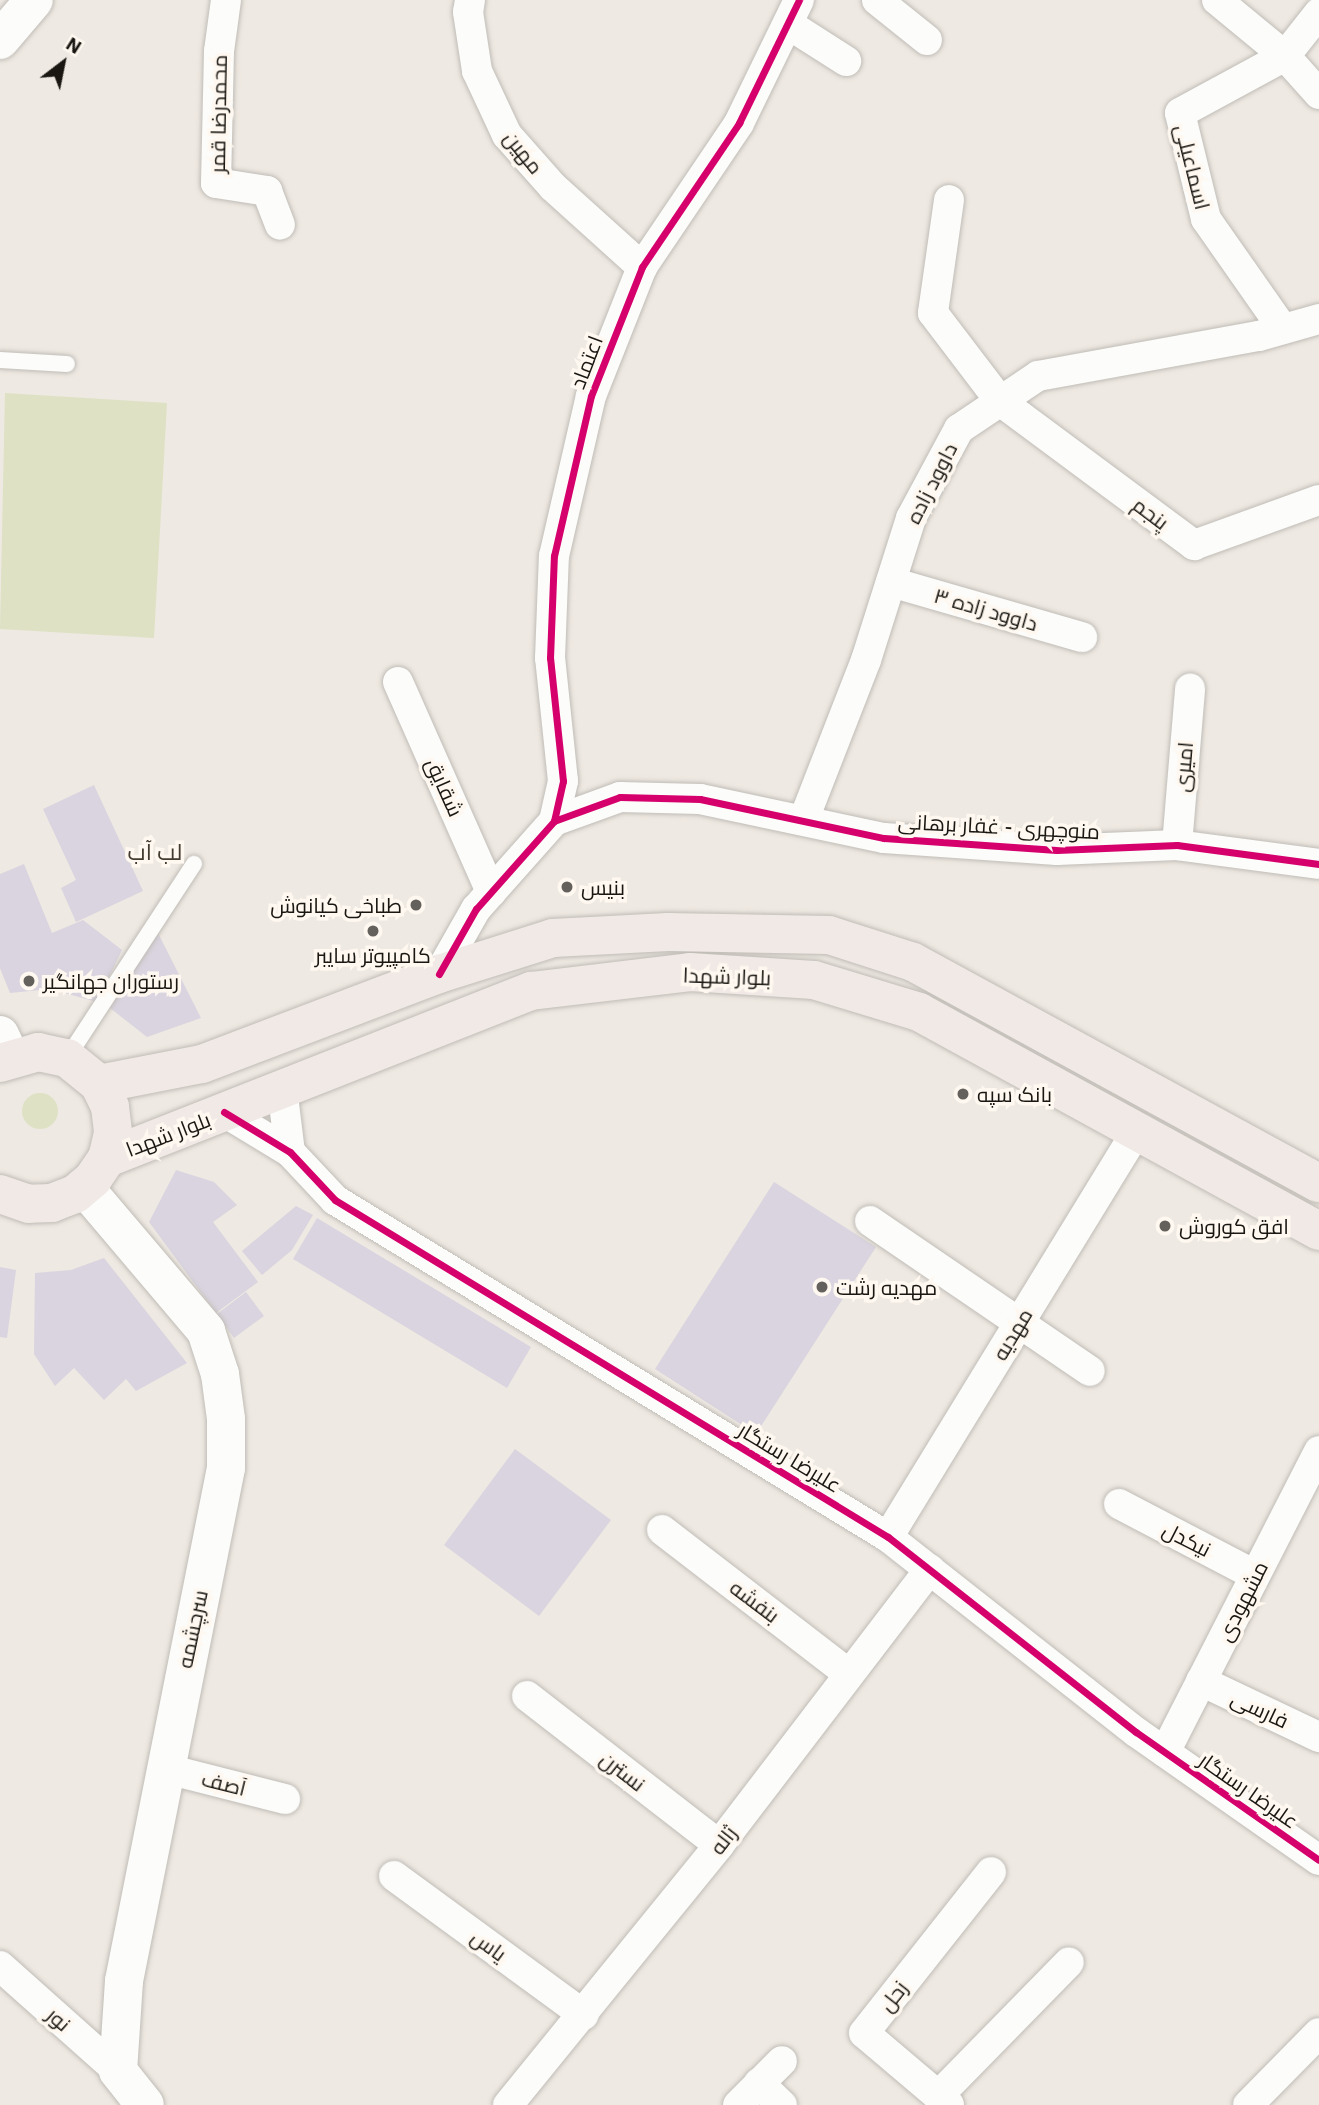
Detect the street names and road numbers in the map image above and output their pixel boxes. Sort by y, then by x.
street label: محمدرضا قمر [204,54,232,174]
street label: اسماعیلی [1170,122,1216,212]
street label: مهین [499,125,549,179]
street label: اعتماد [564,332,608,392]
street label: داوود زاده [900,438,962,528]
street label: پنجم [1128,491,1174,535]
street label: داوود زاده ۳ [931,582,1041,636]
street label: امیری [1168,741,1198,793]
street label: شقایق [421,754,469,820]
street label: منوچهری - غفار برهانی [897,808,1101,844]
street label: بلوار شهدا [682,962,772,990]
street label: بلوار شهدا [122,1106,214,1162]
street label: مهدیه [987,1303,1037,1365]
street label: علیرضا رستگار [734,1416,846,1498]
street label: نیکدل [1159,1516,1215,1562]
street label: مشهودی [1211,1557,1273,1645]
street label: بنفشه [725,1574,785,1628]
street label: سرچشمه [171,1588,213,1670]
street label: فارسی [1227,1685,1293,1733]
street label: نسترن [595,1746,651,1796]
street label: علیرضا رستگار [1195,1747,1303,1833]
street label: آصف [199,1765,249,1801]
street label: ژاله [704,1821,742,1859]
street label: یاس [467,1924,511,1966]
street label: زحل [873,1976,913,2016]
street label: نور [42,2002,76,2036]

